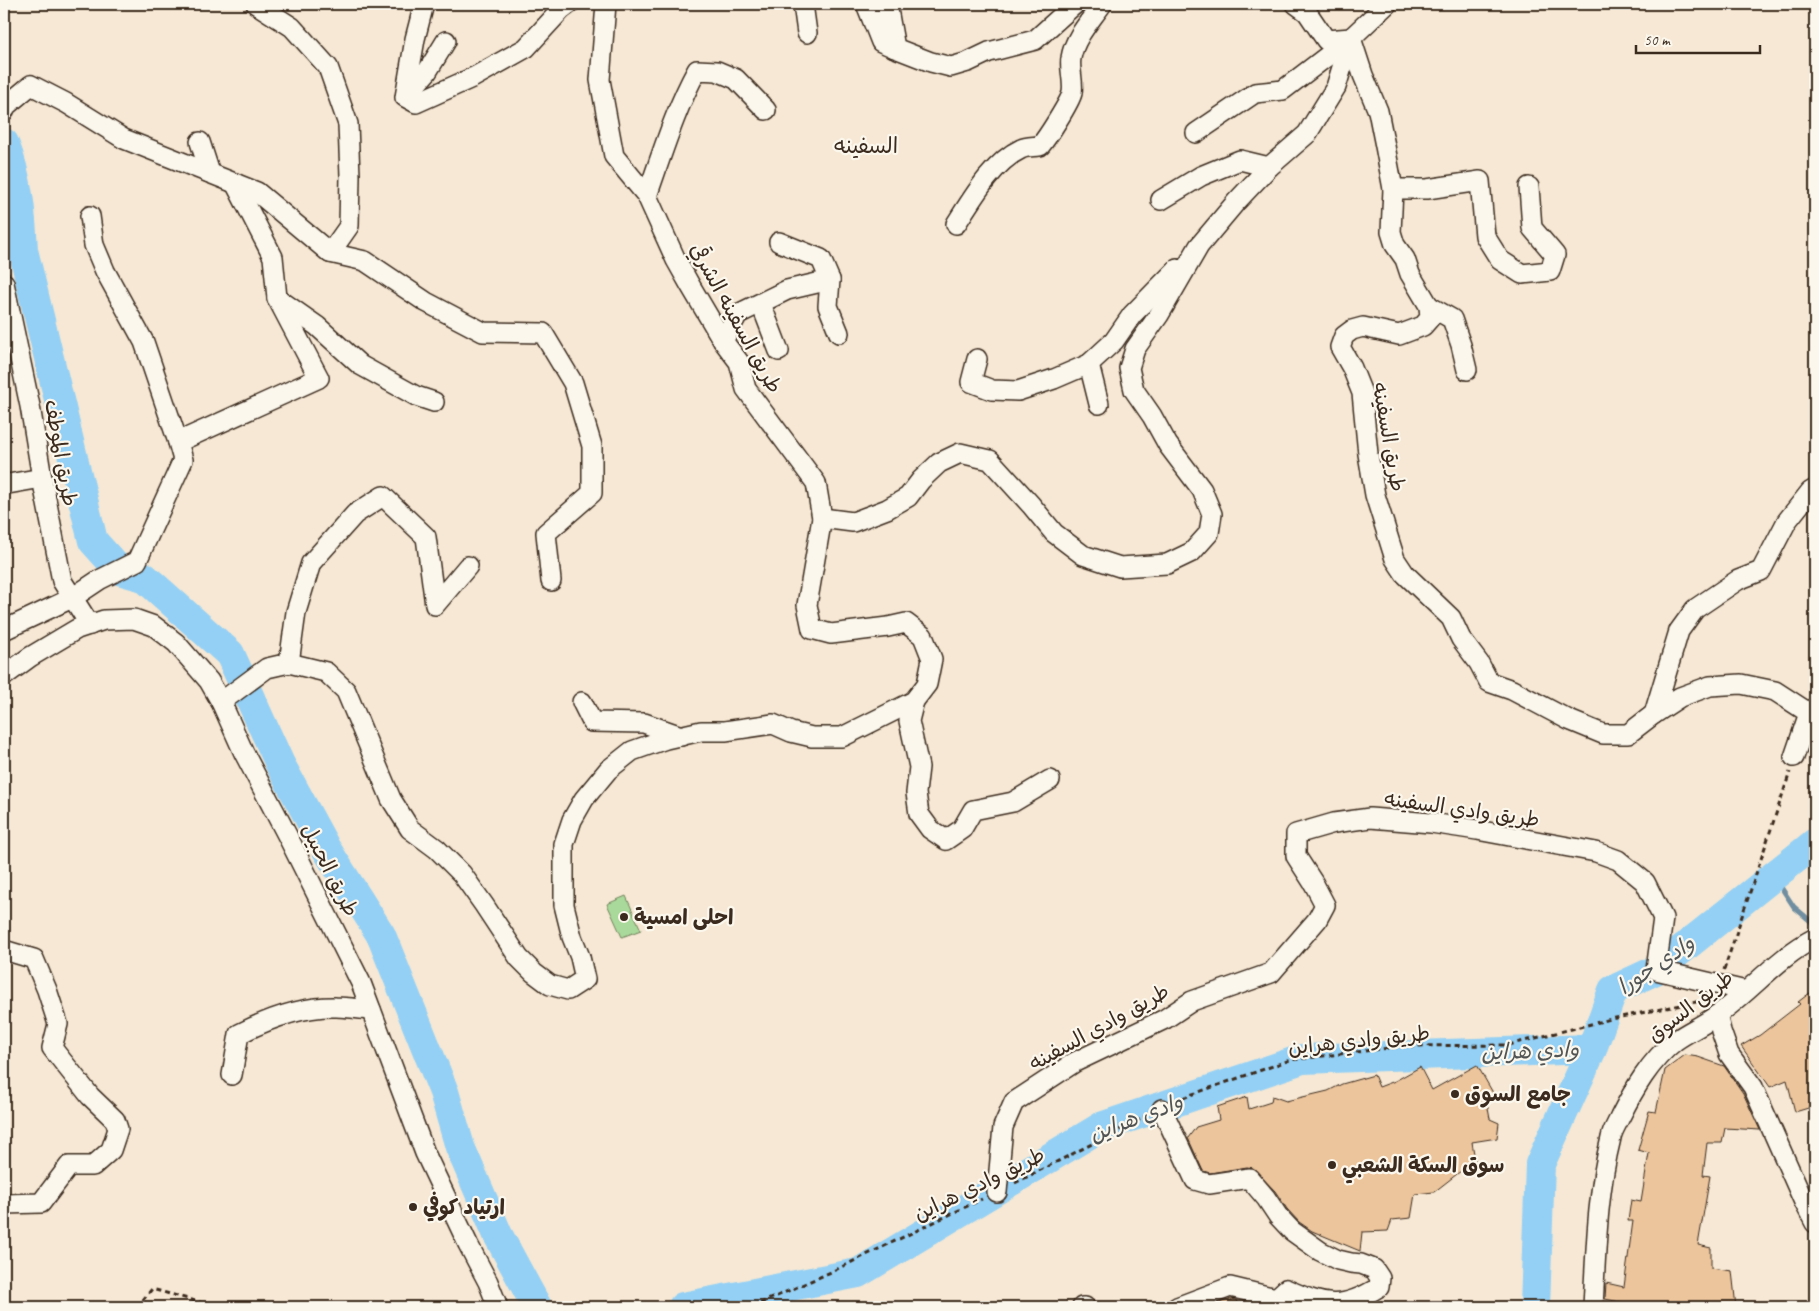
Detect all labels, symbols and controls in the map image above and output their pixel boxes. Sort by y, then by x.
scale bar [1636,22,1760,54]
text: 50 m [1644,31,1671,50]
district label: السفينه [834,132,898,160]
street label: طريق السفينه الشرقي [682,238,788,399]
street label: طريق السفينه [1367,380,1411,494]
street label: طريق الموطف [39,398,83,508]
street label: طريق وادي السفينه [1382,785,1541,835]
street label: طريق الحبيل [295,819,365,921]
place label: احلى امسية [634,904,733,930]
marker: احلى امسية [618,911,630,923]
water label: وادي جورا [1612,929,1700,1002]
street label: طريق السوق [1642,964,1738,1048]
street label: طريق وادي السفينه [1024,978,1175,1078]
street label: طريق وادي هراين [1287,1020,1432,1062]
water label: وادي هراين [1481,1035,1579,1068]
place label: جامع السوق [1465,1081,1571,1109]
water label: وادي هراين [1085,1087,1187,1150]
marker: جامع السوق [1449,1088,1461,1100]
street label: طريق وادي هراين [909,1141,1050,1229]
place label: سوق السكة الشعبي [1342,1152,1505,1184]
marker: سوق السكة الشعبي [1326,1159,1338,1171]
place label: ارتياد كوفي [423,1191,505,1222]
marker: ارتياد كوفي [407,1201,419,1213]

